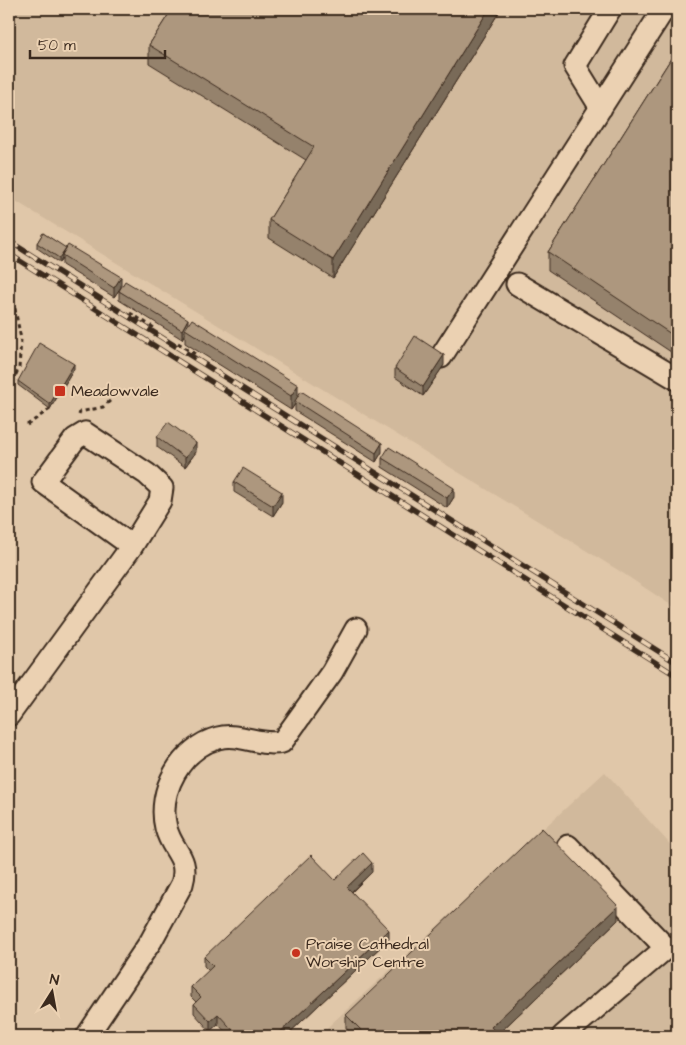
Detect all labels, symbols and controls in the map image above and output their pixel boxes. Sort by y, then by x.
scale bar [30,28,165,60]
text: 50 m [38,35,76,56]
place label: Meadowvale [71,380,159,402]
marker: Meadowvale [53,384,67,398]
place label: Praise Cathedral Worship Centre [306,933,429,973]
marker: Praise Cathedral Worship Centre [290,947,302,959]
north arrow [28,968,78,1018]
text: N [48,970,61,991]

